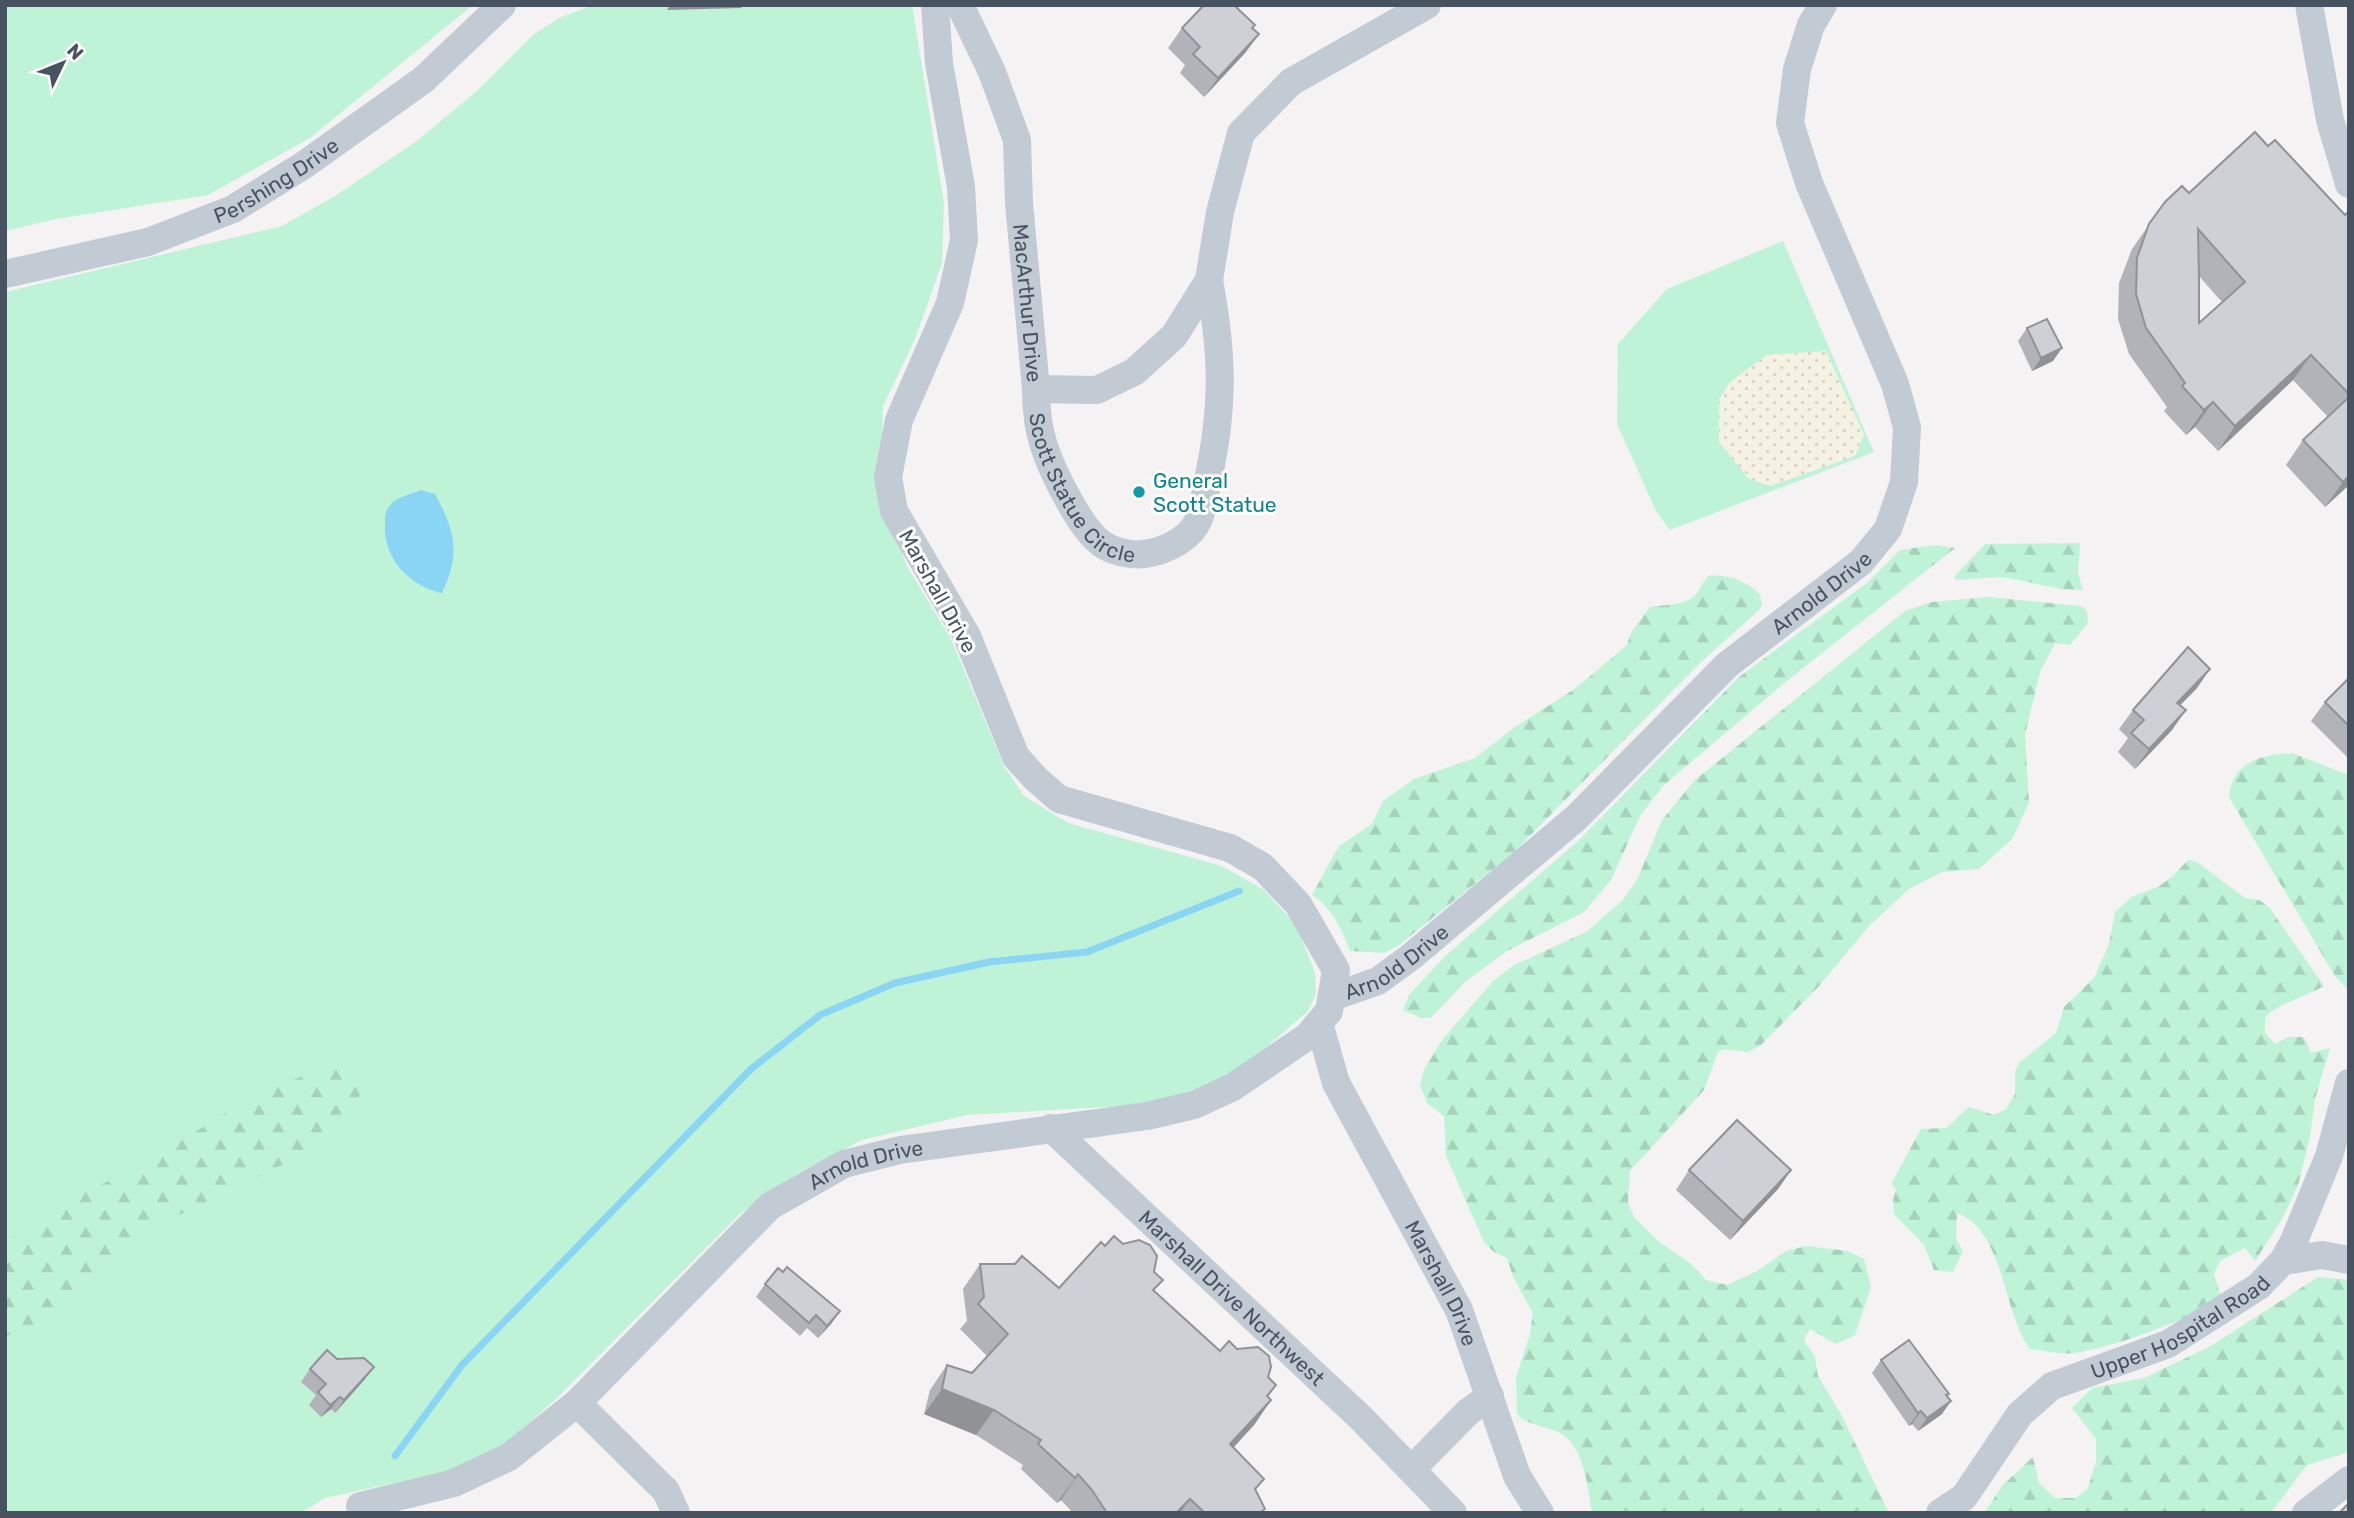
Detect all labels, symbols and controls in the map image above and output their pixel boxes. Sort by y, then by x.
north arrow [28,28,98,98]
text: N [62,39,88,65]
street label: Pershing Drive [210,132,343,228]
street label: MacArthur Drive [1008,223,1048,383]
street label: Scott Statue Circle [1025,411,1137,567]
place label: General Scott Statue [1153,468,1277,517]
marker: General Scott Statue [1131,484,1147,500]
street label: Marshall Drive [894,525,982,657]
street label: Arnold Drive [1766,546,1877,639]
street label: Arnold Drive [1341,919,1453,1004]
street label: Arnold Drive [804,1134,925,1194]
street label: Marshall Drive Northwest [1134,1205,1330,1390]
street label: Marshall Drive [1400,1216,1483,1349]
street label: Upper Hospital Road [2087,1270,2275,1384]

